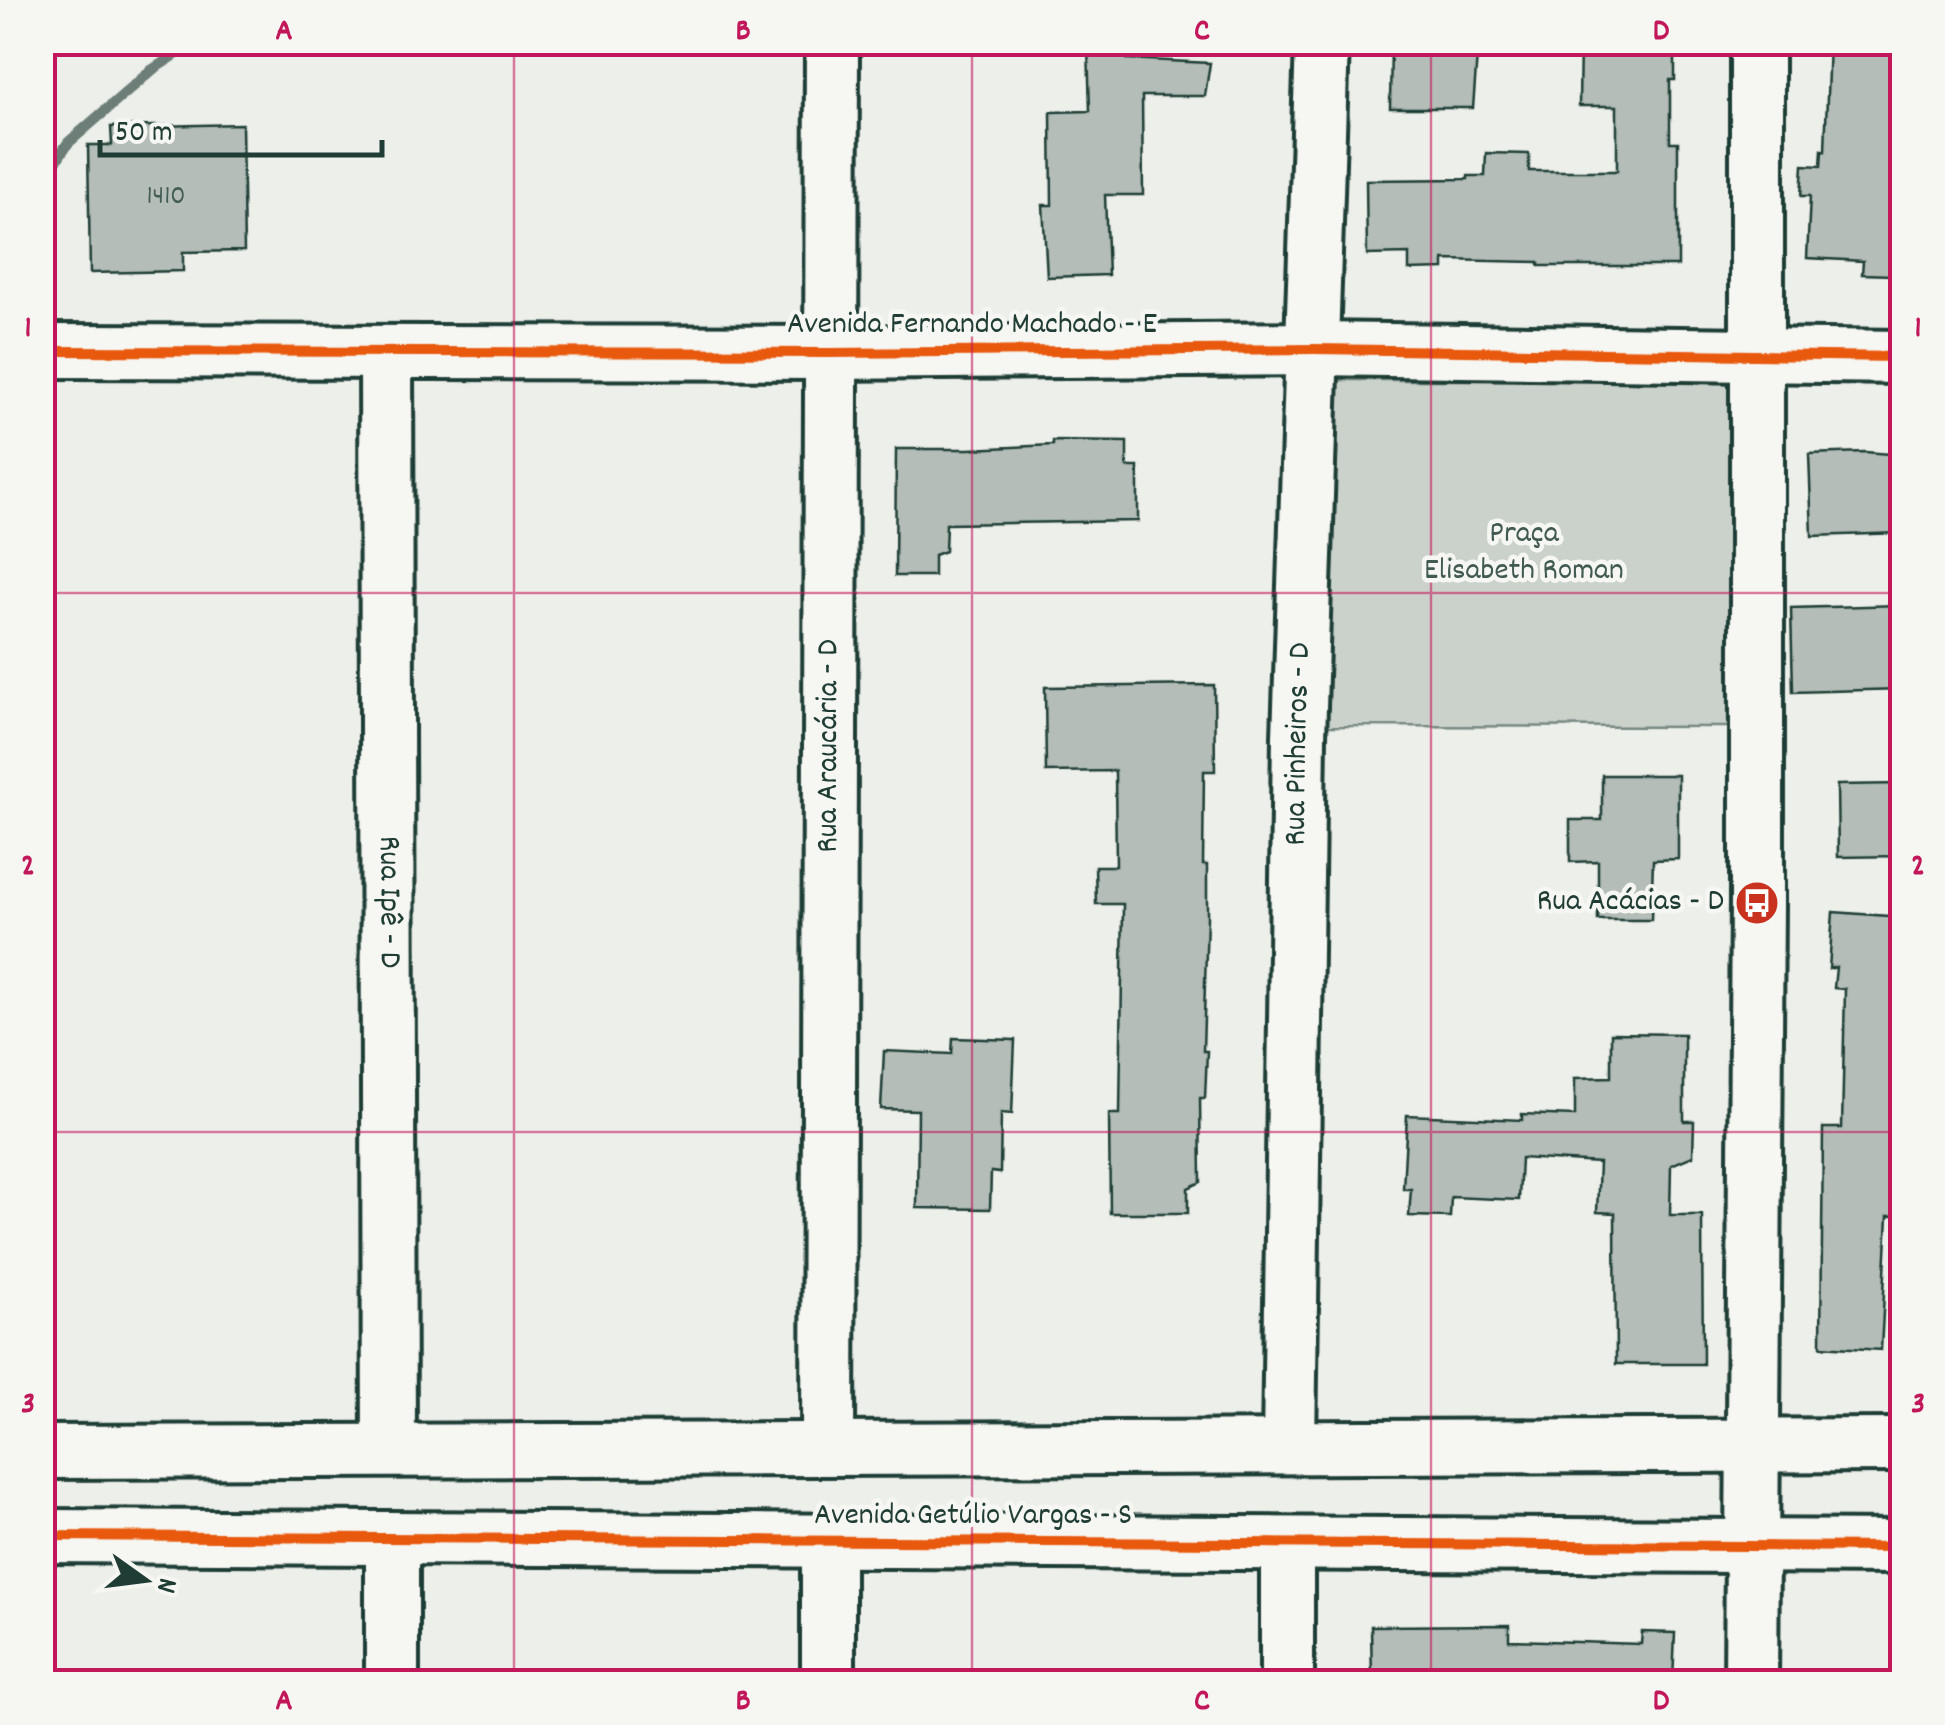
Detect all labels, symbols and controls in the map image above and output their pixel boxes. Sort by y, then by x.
text: A [275,10,293,56]
text: B [735,10,751,56]
text: C [1194,10,1210,56]
text: D [1653,10,1670,56]
scale bar [100,95,382,157]
text: 50 m [115,113,173,156]
house number: 1410 [146,178,186,218]
street label: Avenida Fernando Machado - E [787,303,1157,349]
text: 1 [24,307,32,353]
text: 1 [1914,307,1922,353]
park label: Praça Elisabeth Roman [1424,512,1624,595]
street label: Rua Araucária - D [807,639,853,853]
street label: Rua Pinheiros - D [1274,642,1325,846]
street label: Rua Ipê - D [364,836,411,968]
text: 2 [21,845,35,891]
text: 2 [1911,845,1925,891]
place label: Rua Acácias - D [1537,880,1724,926]
bus stop icon: Rua Acácias - D [1734,880,1780,926]
text: 3 [21,1383,35,1429]
text: 3 [1911,1383,1925,1429]
street label: Avenida Getúlio Vargas - S [814,1494,1132,1540]
north arrow [95,1530,195,1630]
text: N [143,1573,185,1596]
text: A [275,1680,293,1725]
text: B [735,1680,751,1725]
text: C [1194,1680,1210,1725]
text: D [1653,1680,1670,1725]

